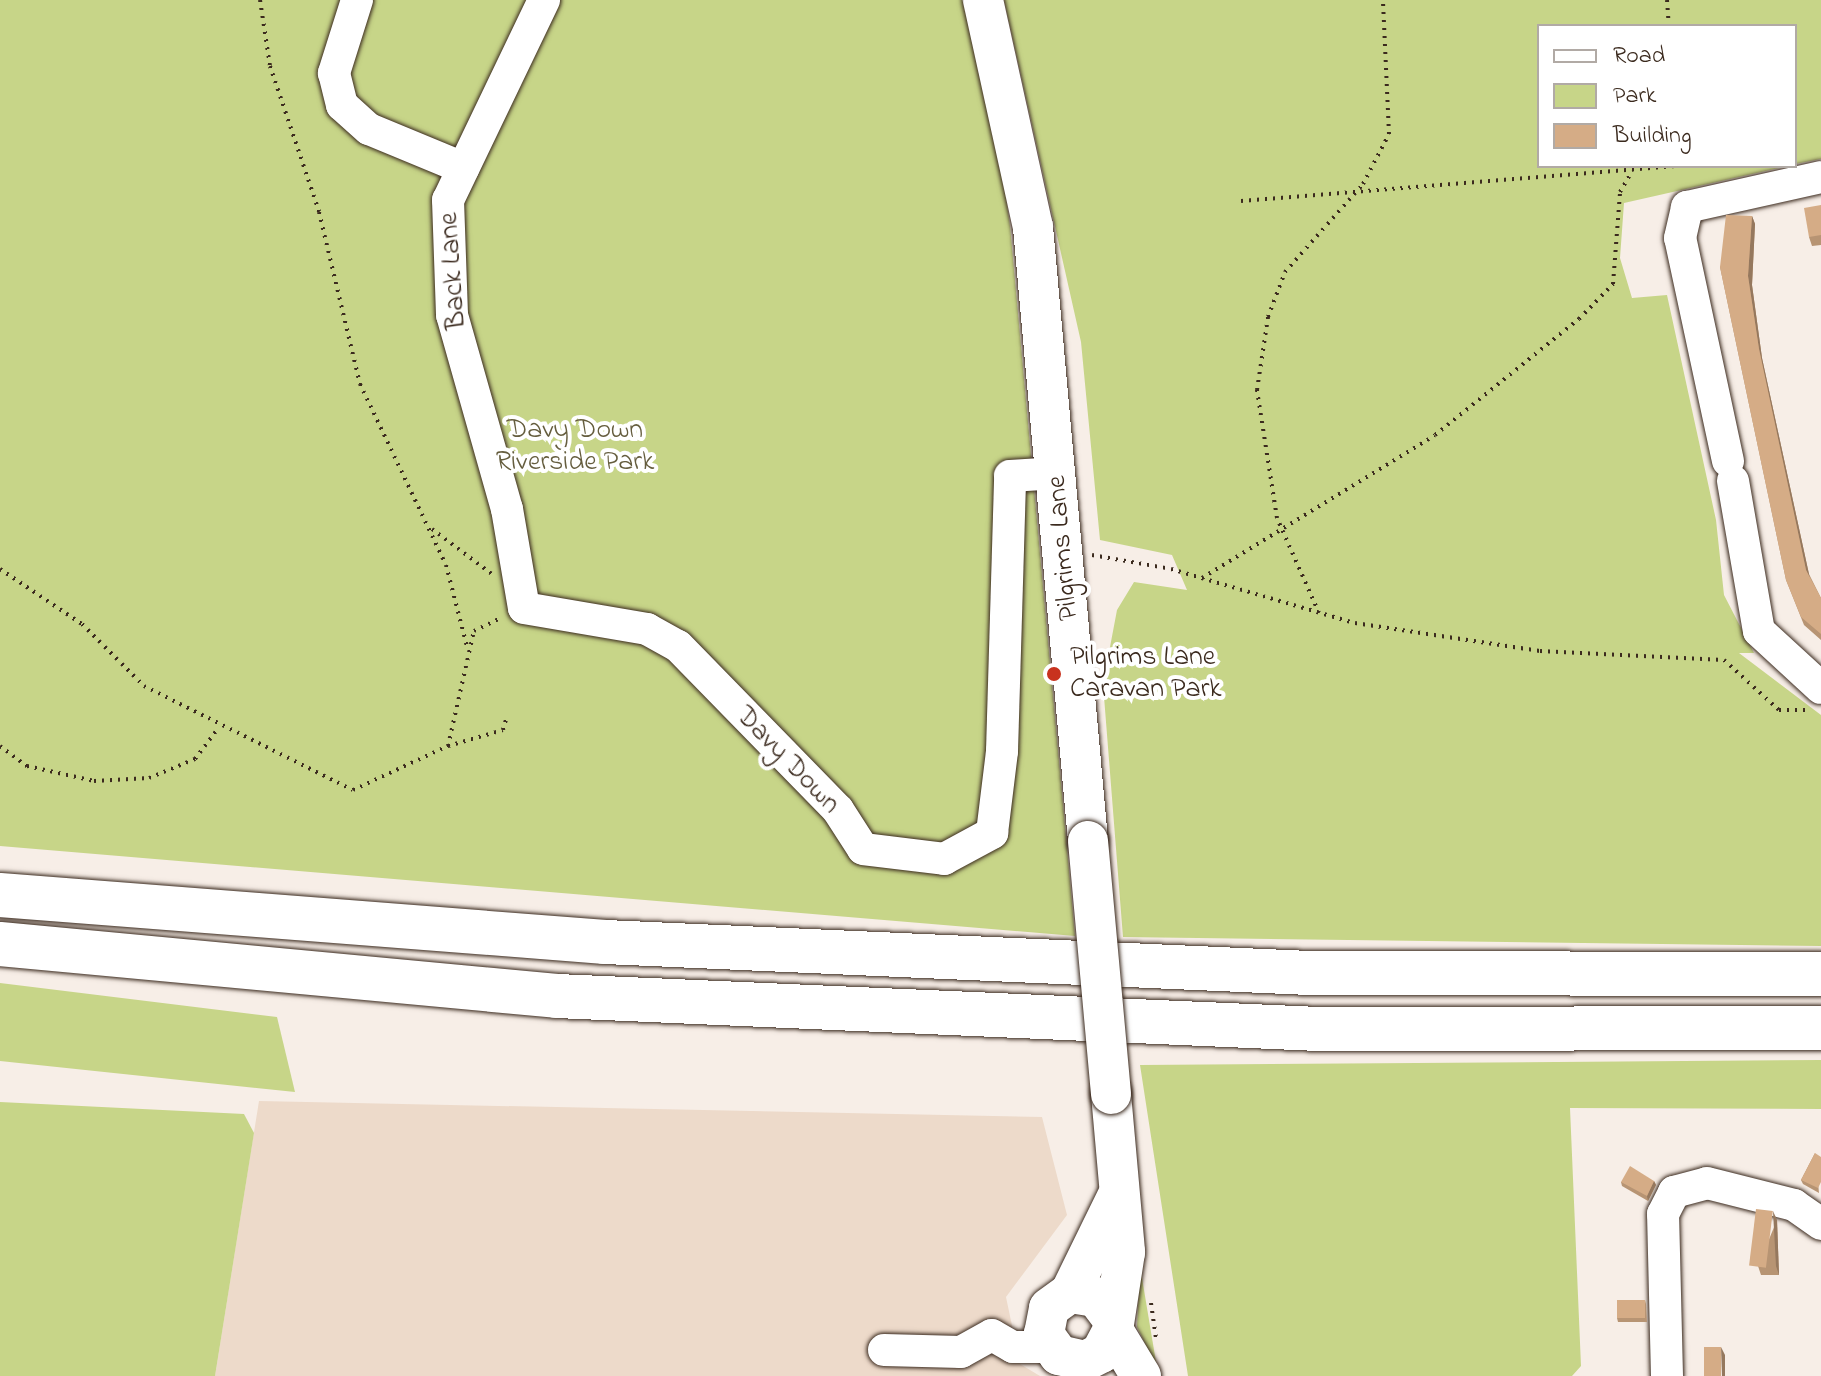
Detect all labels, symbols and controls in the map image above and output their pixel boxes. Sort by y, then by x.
legend [1537,24,1797,168]
text: Road [1613,39,1665,74]
text: Park [1613,79,1656,114]
text: Building [1613,119,1692,154]
street label: Back Lane [433,211,475,331]
park label: Davy Down Riverside Park [496,414,654,480]
street label: Pilgrims Lane [1041,474,1087,622]
place label: Pilgrims Lane Caravan Park [1070,641,1222,707]
marker: Pilgrims Lane Caravan Park [1045,665,1063,683]
street label: Davy Down [728,700,846,822]

